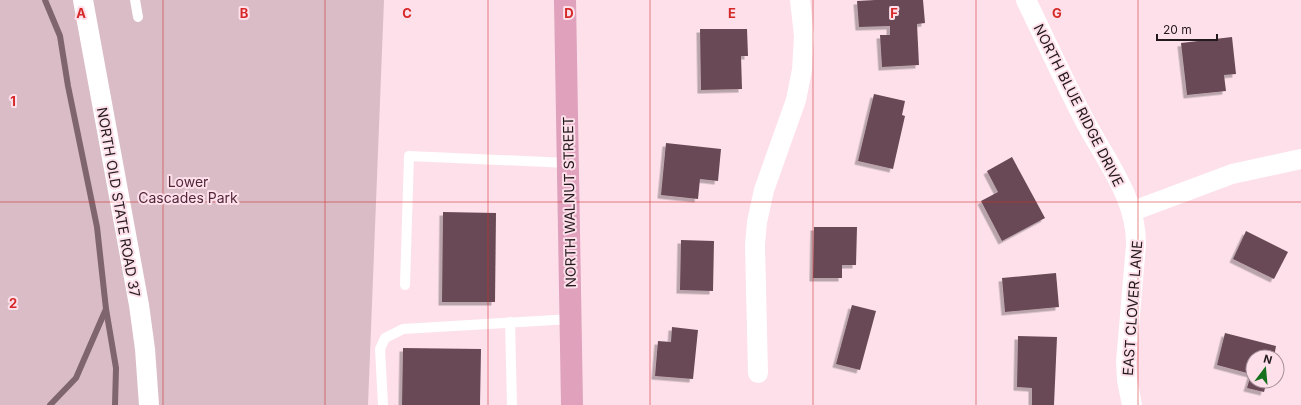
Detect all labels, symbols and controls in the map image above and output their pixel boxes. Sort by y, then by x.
text: A [76,5,86,21]
text: B [240,5,249,21]
text: C [402,5,412,21]
text: D [564,5,574,21]
text: E [728,5,736,21]
text: F [890,5,898,21]
text: G [1052,5,1062,21]
scale bar [1157,16,1217,42]
street label: NORTH BLUE RIDGE DRIVE [1031,21,1127,189]
text: 20 m [1163,22,1192,37]
text: 1 [10,93,16,109]
street label: NORTH OLD STATE ROAD 37 [94,106,144,298]
street label: NORTH WALNUT STREET [559,116,579,288]
park label: Lower Cascades Park [138,173,238,206]
street label: EAST CLOVER LANE [1119,240,1145,376]
text: 2 [9,295,17,311]
north arrow [1245,349,1285,389]
text: N [1262,352,1274,367]

